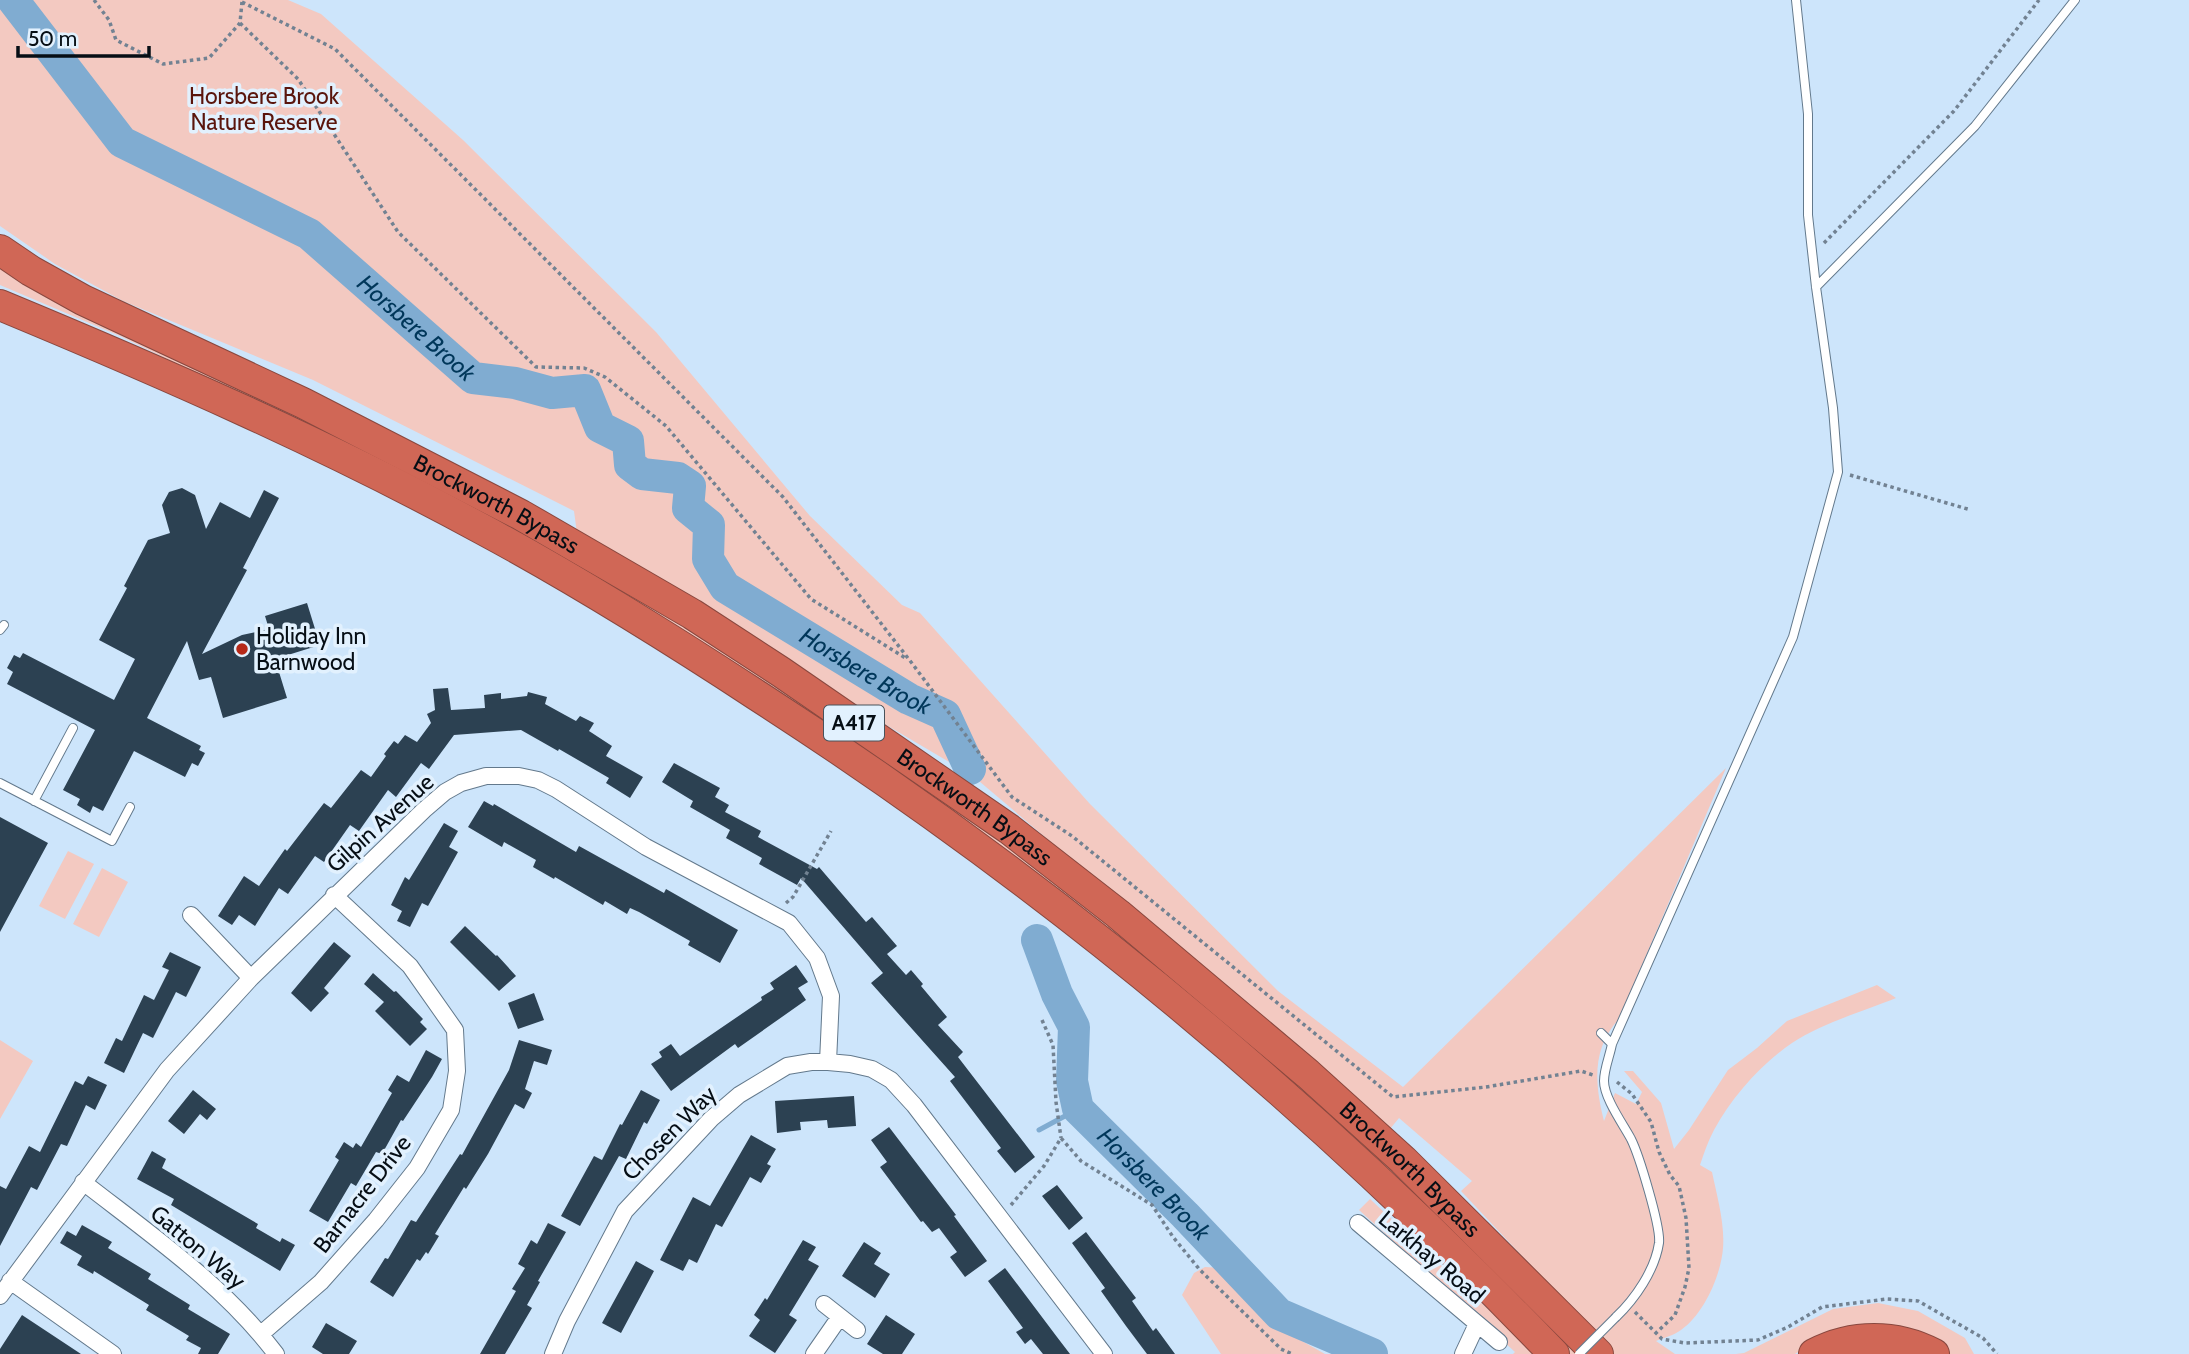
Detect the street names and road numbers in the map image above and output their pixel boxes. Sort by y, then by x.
street label: Brockworth Bypass [409,448,584,560]
road number: A417 [824,706,884,740]
street label: Brockworth Bypass [892,742,1058,872]
street label: Gilpin Avenue [321,768,439,878]
street label: Chosen Way [616,1080,722,1186]
street label: Brockworth Bypass [1334,1096,1486,1243]
street label: Barnacre Drive [307,1129,417,1259]
street label: Gatton Way [145,1199,251,1295]
street label: Larkhay Road [1373,1205,1491,1309]

